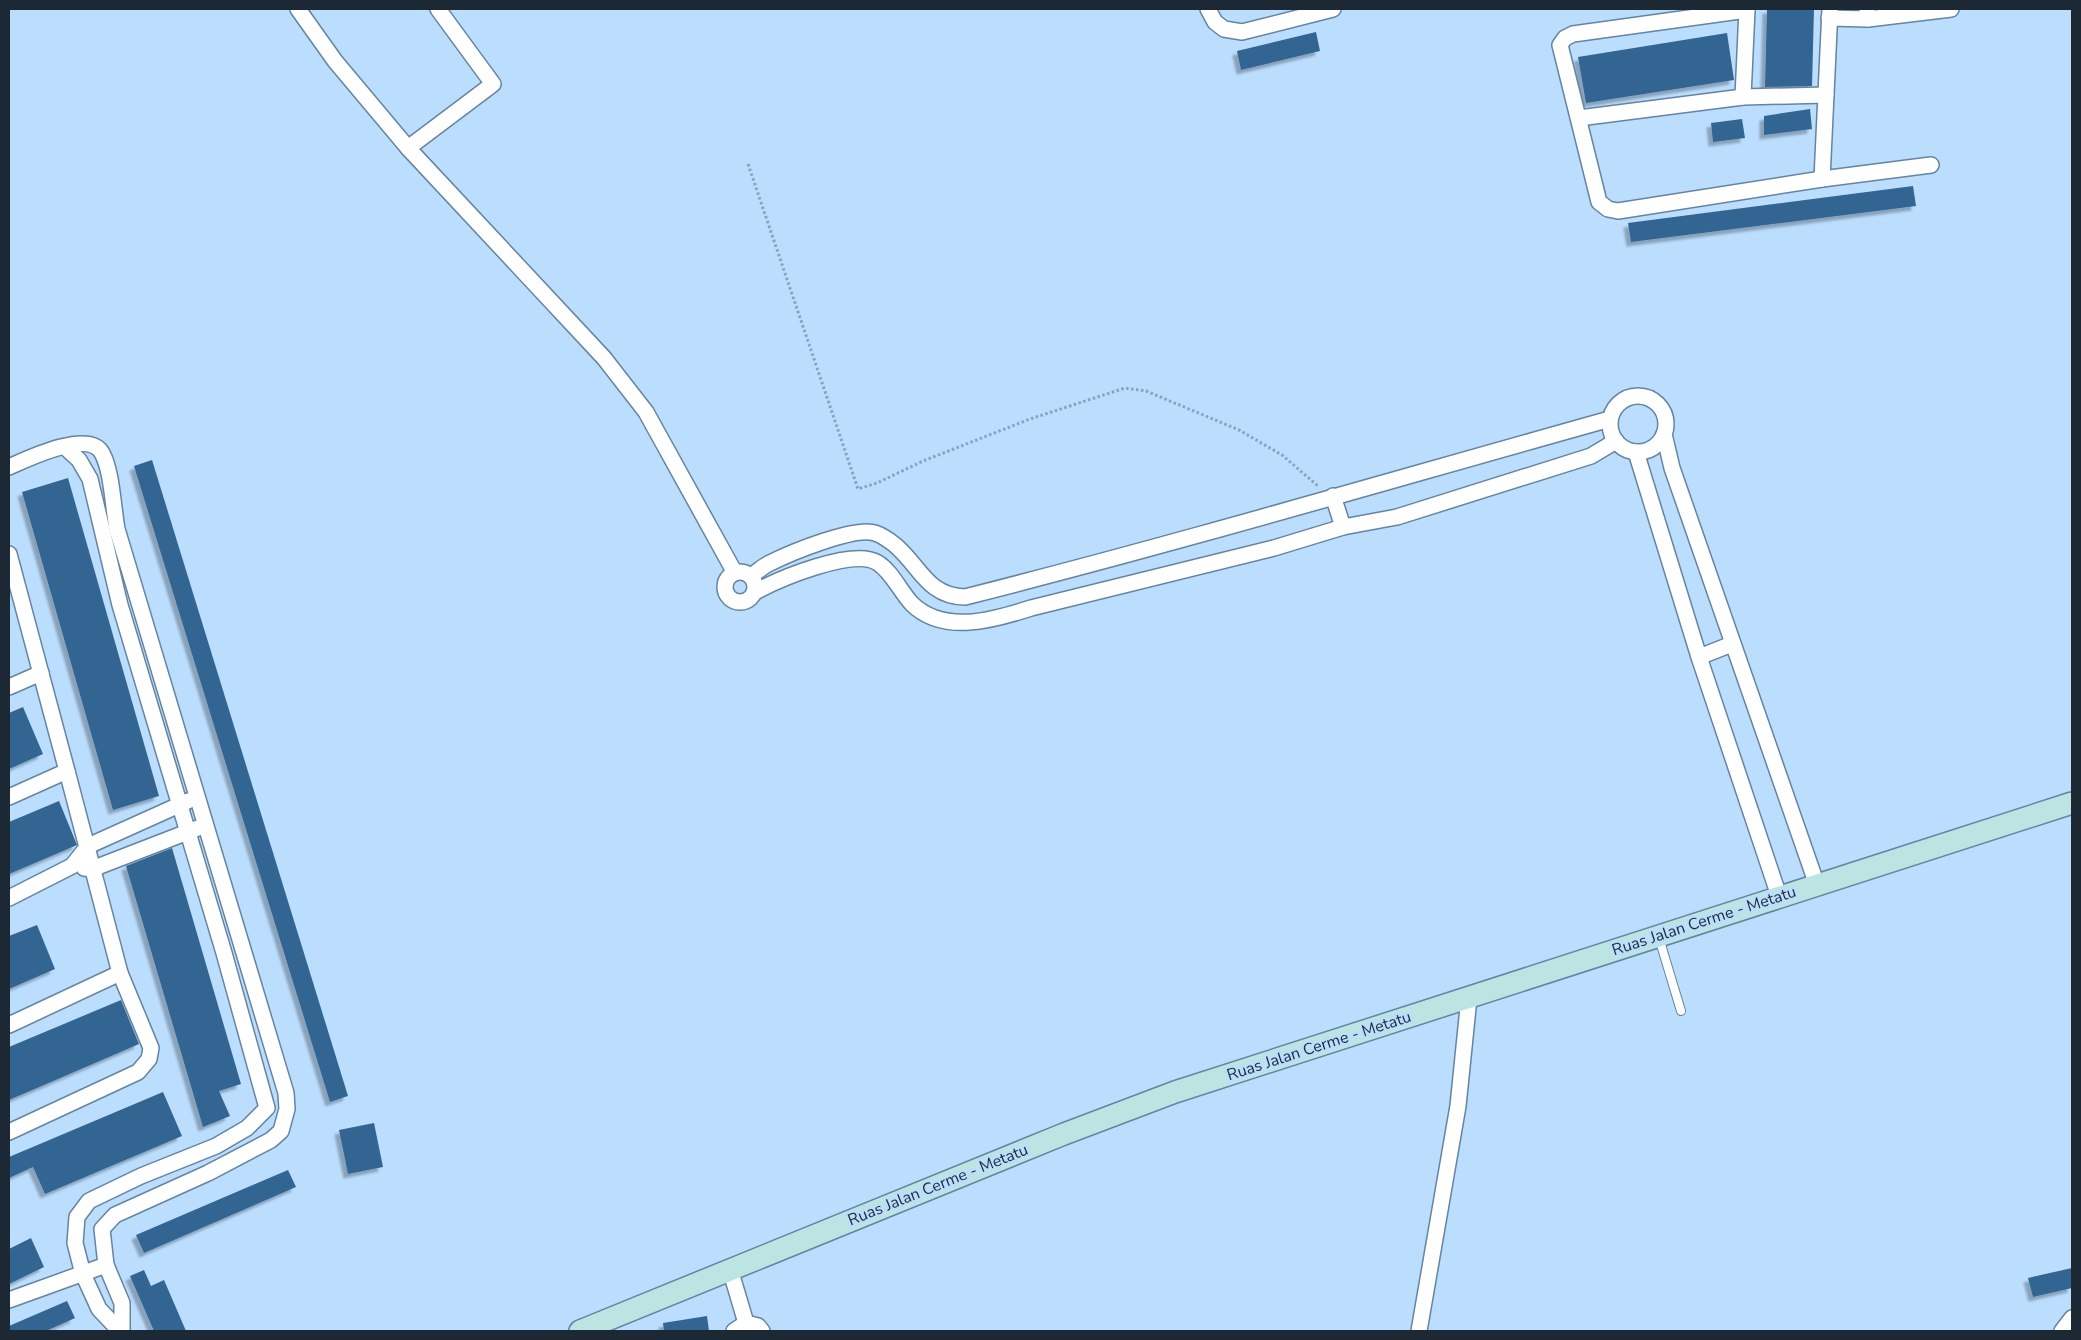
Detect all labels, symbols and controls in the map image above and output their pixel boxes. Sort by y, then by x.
street label: Ruas Jalan Cerme - Metatu [1609,881,1799,961]
street label: Ruas Jalan Cerme - Metatu [1224,1006,1414,1086]
street label: Ruas Jalan Cerme - Metatu [845,1139,1031,1231]

